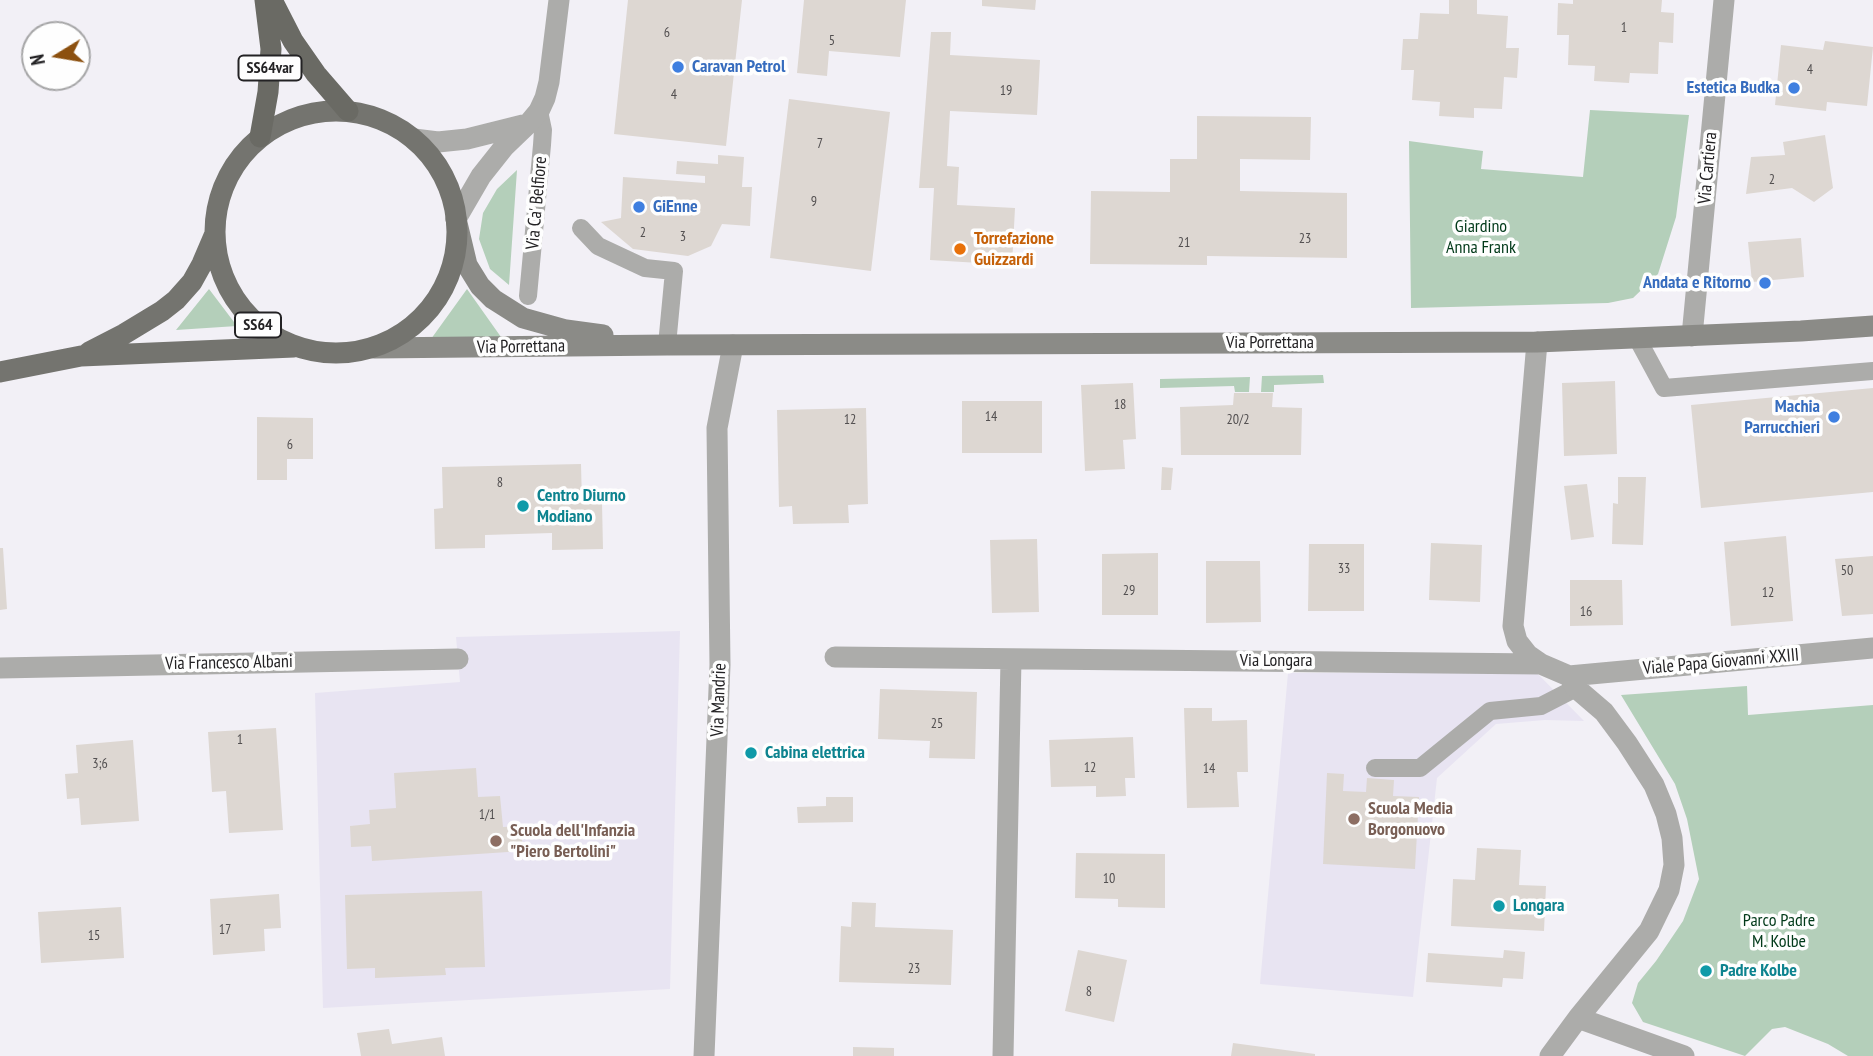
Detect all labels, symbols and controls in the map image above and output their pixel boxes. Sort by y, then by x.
house number: 1 [1621,20,1627,36]
north arrow [21,21,91,91]
house number: 6 [664,25,670,41]
house number: 5 [829,33,835,49]
text: N [25,52,50,67]
road number: SS64var [238,55,302,80]
place label: Caravan Petrol [692,56,785,78]
marker: Caravan Petrol [670,59,686,75]
house number: 4 [1807,62,1813,78]
place label: Estetica Budka [1687,77,1780,99]
marker: Estetica Budka [1786,80,1802,96]
house number: 19 [1000,83,1012,99]
house number: 4 [671,87,677,103]
street label: Via Cartiera [1694,131,1722,205]
house number: 7 [817,136,823,152]
street label: Via Ca' Belfiore [522,156,552,250]
house number: 2 [1769,172,1775,188]
house number: 9 [811,194,817,210]
place label: GiEnne [653,196,698,218]
marker: GiEnne [631,199,647,215]
park label: Giardino Anna Frank [1446,216,1516,258]
house number: 2 [640,225,646,241]
place label: Torrefazione Guizzardi [974,228,1054,270]
house number: 3 [680,229,686,245]
house number: 23 [1299,231,1311,247]
house number: 21 [1178,235,1190,251]
marker: Torrefazione Guizzardi [952,241,968,257]
place label: Andata e Ritorno [1643,272,1751,294]
marker: Andata e Ritorno [1757,275,1773,291]
road number: SS64 [235,312,281,338]
street label: Via Porrettana [1226,332,1314,354]
street label: Via Porrettana [477,335,565,359]
place label: Machia Parrucchieri [1744,396,1820,438]
house number: 18 [1114,397,1126,413]
house number: 14 [985,409,997,425]
marker: Machia Parrucchieri [1826,409,1842,425]
house number: 12 [844,412,856,428]
house number: 20/2 [1226,412,1250,428]
house number: 6 [287,437,293,453]
house number: 8 [497,475,503,491]
place label: Centro Diurno Modiano [537,485,626,528]
marker: Centro Diurno Modiano [515,498,531,514]
house number: 33 [1338,561,1350,577]
house number: 50 [1841,563,1853,579]
house number: 29 [1123,583,1135,599]
house number: 12 [1762,585,1774,601]
house number: 16 [1580,604,1592,620]
street label: Viale Papa Giovanni XXIII [1642,644,1800,680]
street label: Via Longara [1240,650,1312,672]
street label: Via Francesco Albani [165,651,293,675]
street label: Via Mandrie [707,663,731,737]
house number: 25 [931,716,943,732]
house number: 1 [237,732,243,748]
place label: Cabina elettrica [765,742,865,764]
marker: Cabina elettrica [743,745,759,761]
house number: 3;6 [92,756,108,772]
house number: 12 [1084,760,1096,776]
house number: 14 [1203,761,1215,777]
place label: Scuola Media Borgonuovo [1368,798,1453,840]
house number: 1/1 [479,807,495,823]
marker: Scuola Media Borgonuovo [1346,811,1362,827]
place label: Scuola dell'Infanzia "Piero Bertolini" [510,820,635,862]
marker: Scuola dell'Infanzia "Piero Bertolini" [488,833,504,849]
house number: 10 [1103,871,1115,887]
place label: Longara [1513,895,1564,917]
marker: Longara [1491,898,1507,914]
park label: Parco Padre M. Kolbe [1743,910,1815,953]
house number: 17 [219,922,231,938]
house number: 15 [88,928,100,944]
place label: Padre Kolbe [1720,960,1797,982]
house number: 23 [908,961,920,977]
marker: Padre Kolbe [1698,963,1714,979]
house number: 8 [1086,984,1092,1000]

